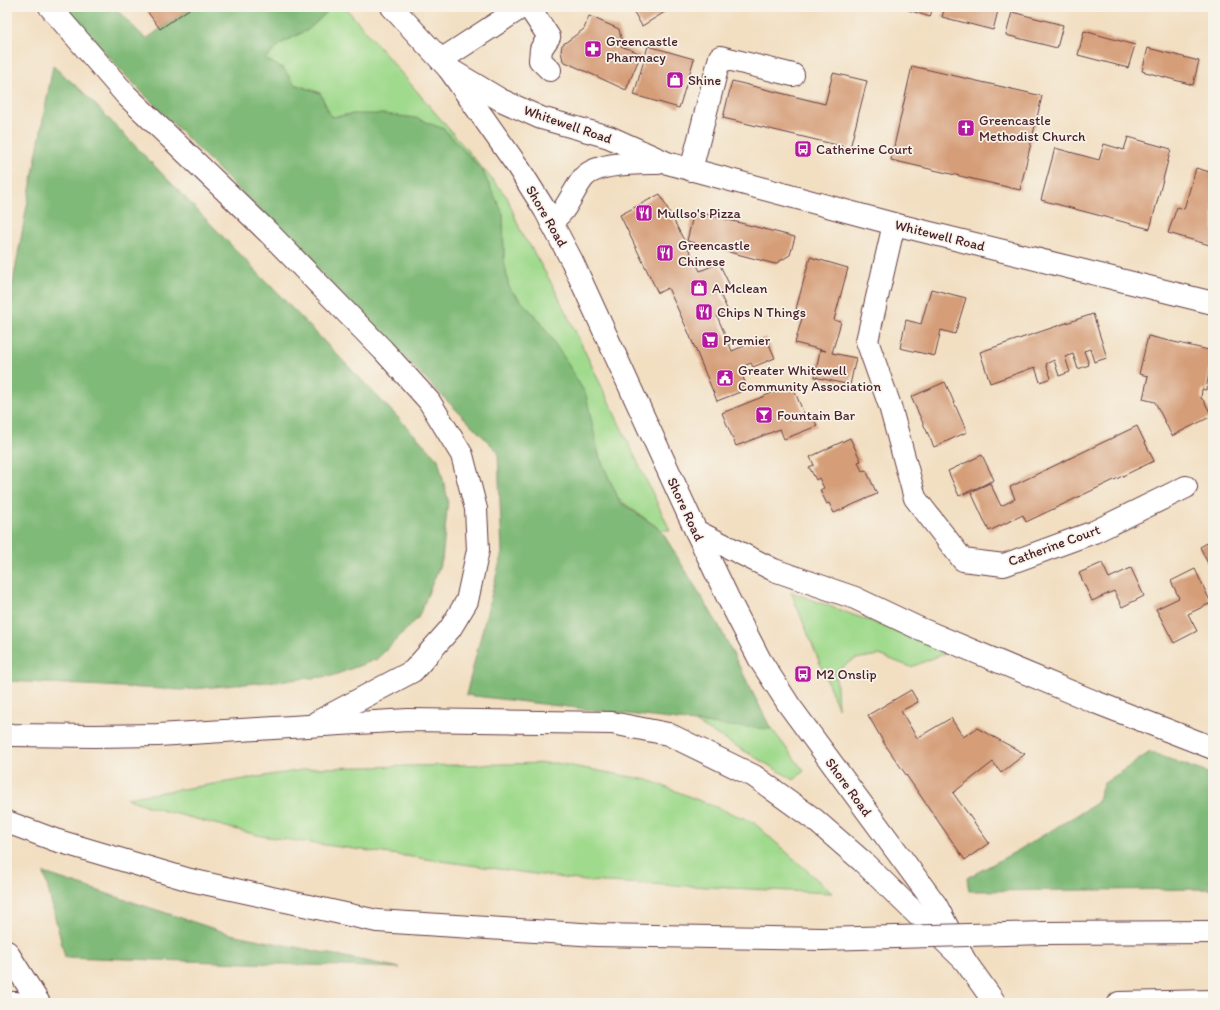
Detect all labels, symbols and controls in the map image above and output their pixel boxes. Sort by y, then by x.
place label: Greencastle Pharmacy [606,33,678,66]
pharmacy icon: Greencastle Pharmacy [583,39,603,59]
shop icon: Shine [665,70,685,90]
place label: Shine [688,72,721,89]
street label: Whitewell Road [521,101,615,148]
place label: Greencastle Methodist Church [979,112,1086,145]
church icon: Greencastle Methodist Church [956,118,976,138]
bus stop icon: Catherine Court [793,139,813,159]
place label: Catherine Court [816,141,913,158]
street label: Shore Road [522,182,571,250]
restaurant icon: Mullso's Pizza [634,203,654,223]
place label: Mullso's Pizza [657,205,741,222]
street label: Whitewell Road [893,216,987,255]
place label: Greencastle Chinese [678,237,750,270]
restaurant icon: Greencastle Chinese [655,243,675,263]
shop icon: A.Mclean [689,278,709,298]
place label: A.Mclean [712,280,768,297]
restaurant icon: Chips N Things [694,302,714,322]
place label: Chips N Things [717,304,806,321]
supermarket icon: Premier [700,330,720,350]
place label: Premier [723,332,771,349]
place label: Greater Whitewell Community Association [738,362,881,395]
public building icon: Greater Whitewell Community Association [715,368,735,388]
bar icon: Fountain Bar [754,405,774,425]
place label: Fountain Bar [777,407,856,424]
street label: Shore Road [663,475,708,544]
street label: Catherine Court [1006,521,1102,570]
bus stop icon: M2 Onslip [793,664,813,684]
place label: M2 Onslip [816,666,877,683]
street label: Shore Road [822,755,876,820]

